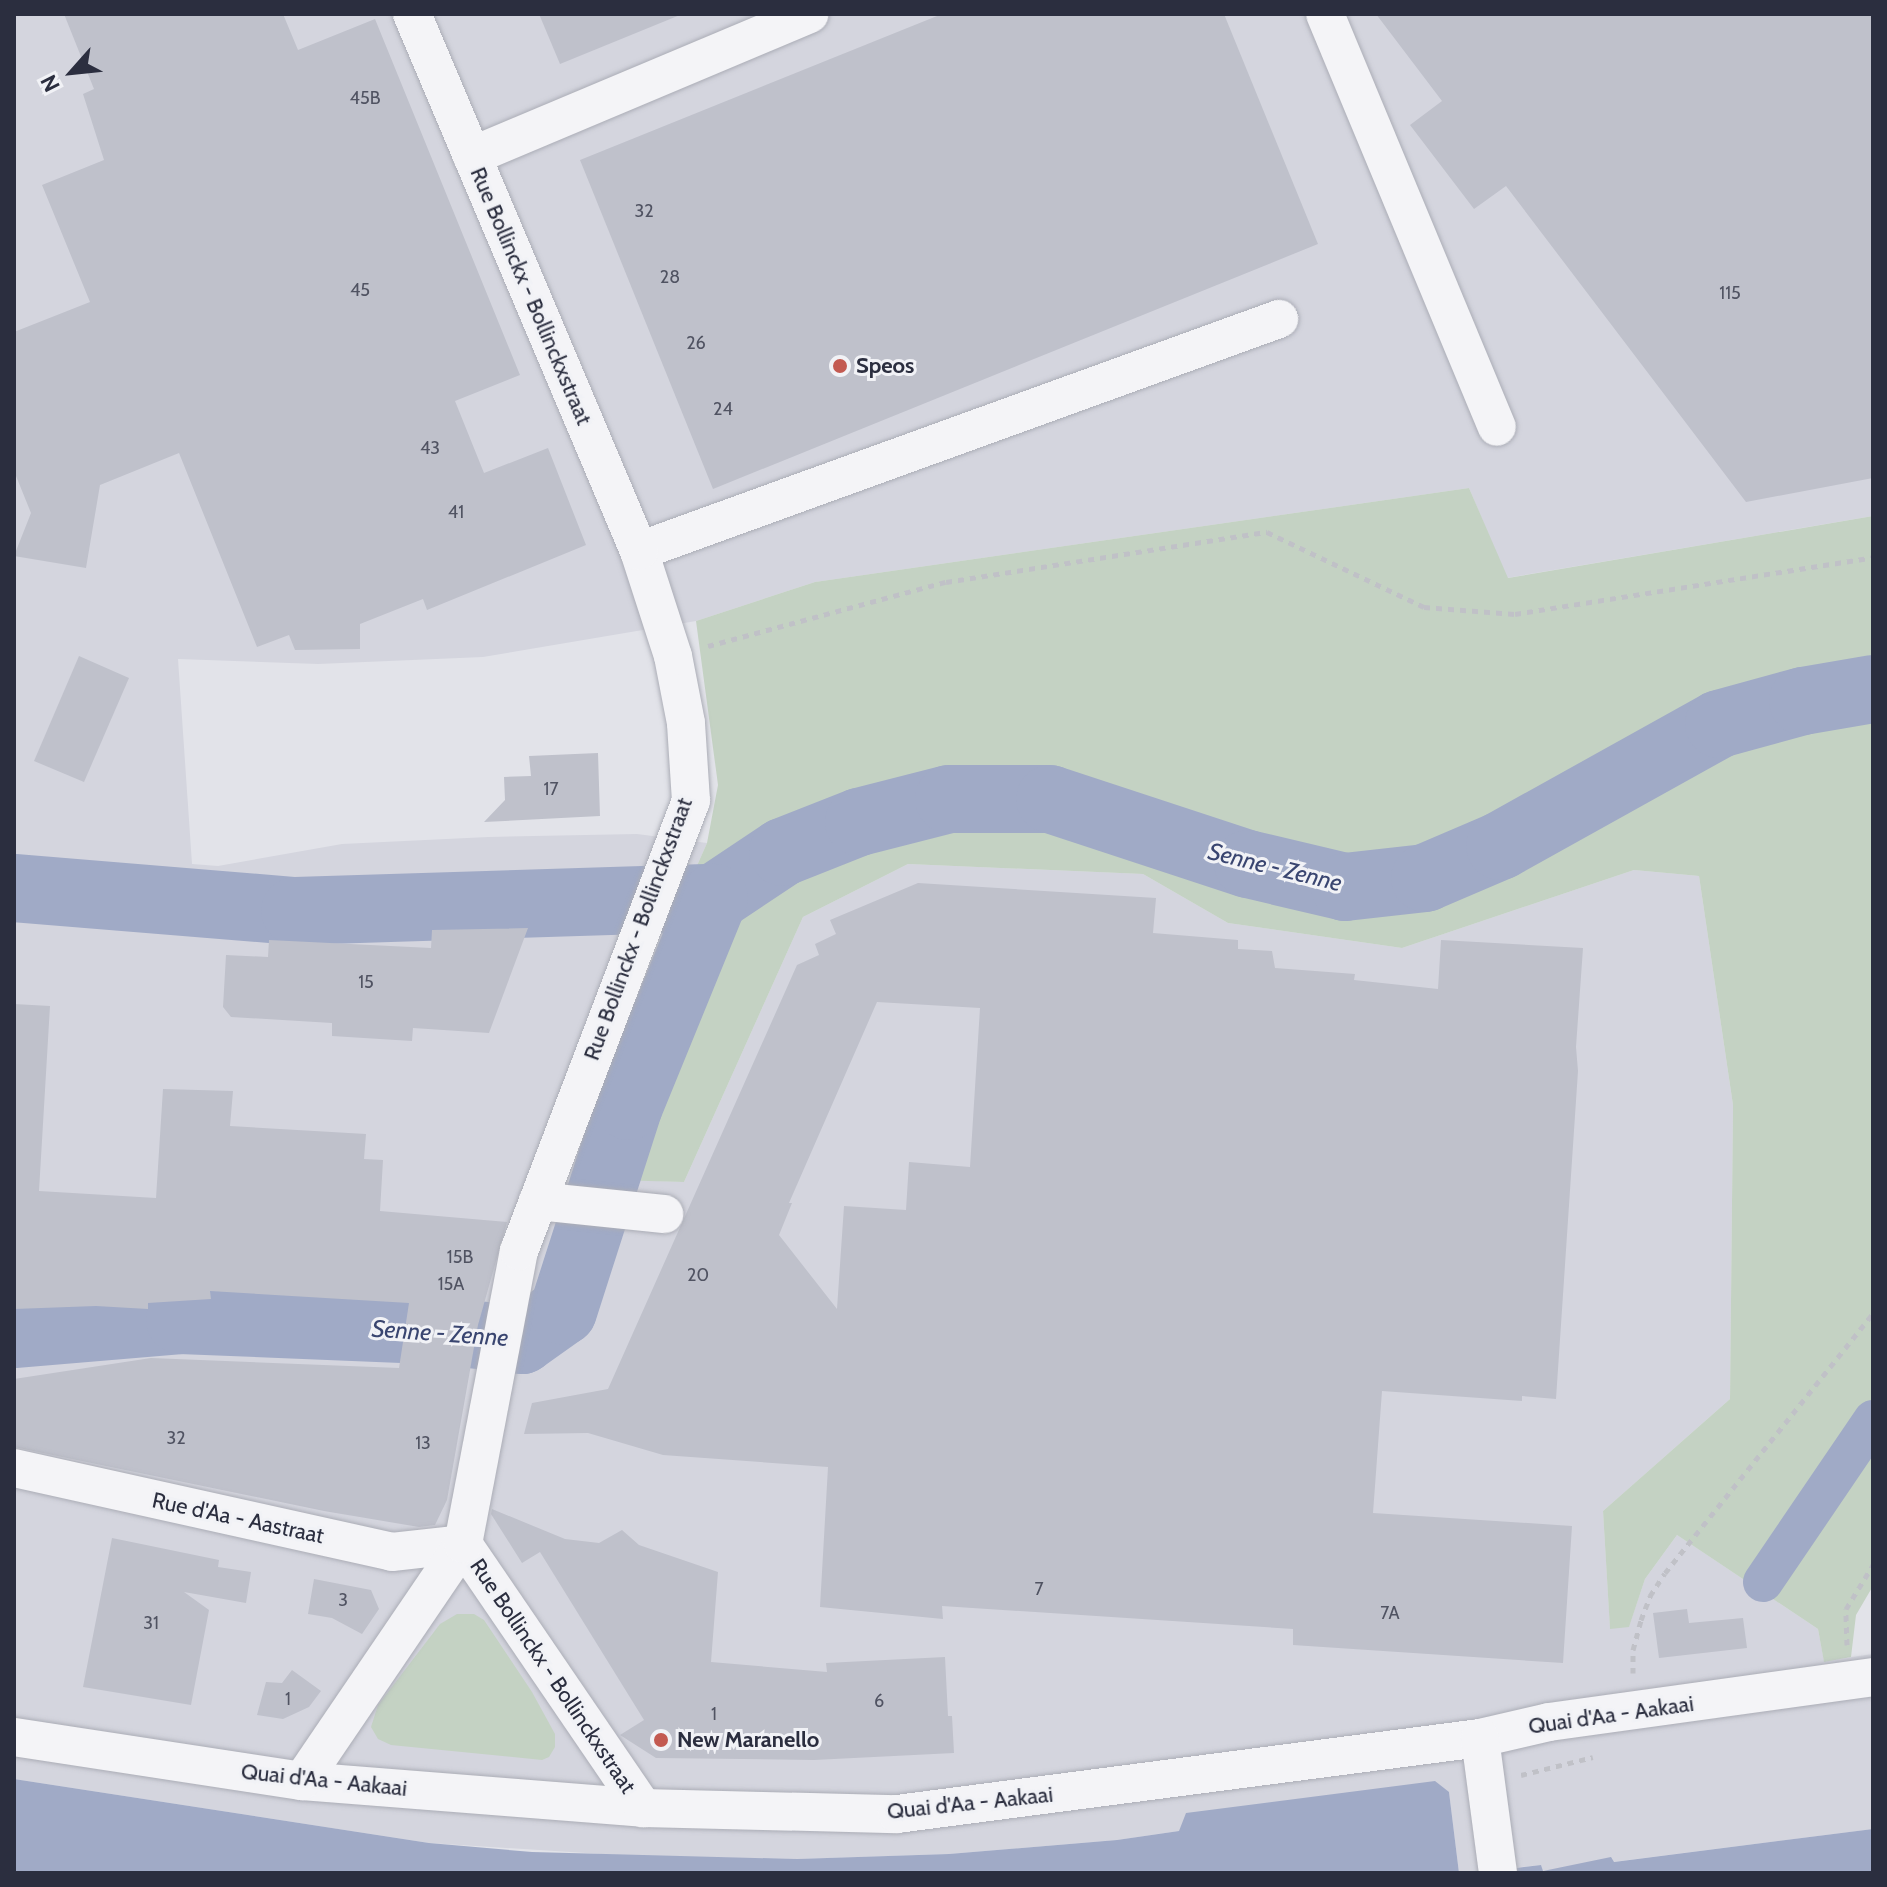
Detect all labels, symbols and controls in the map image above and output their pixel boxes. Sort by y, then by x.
north arrow [32,32,112,112]
text: N [35,70,66,96]
house number: 45B [350,87,380,109]
street label: Rue Bollinckx - Bollinckxstraat [465,163,597,429]
house number: 32 [634,200,654,222]
house number: 28 [660,266,680,288]
house number: 45 [350,279,370,301]
house number: 115 [1719,282,1741,304]
house number: 26 [686,332,706,354]
place label: Speos [856,353,914,379]
marker: Speos [831,357,849,375]
house number: 24 [713,398,733,420]
house number: 43 [420,437,440,459]
house number: 41 [448,501,464,523]
house number: 17 [544,778,558,800]
street label: Rue Bollinckx - Bollinckxstraat [578,794,698,1064]
water label: Senne - Zenne [1205,836,1345,898]
house number: 15 [358,971,374,993]
house number: 15B [447,1246,473,1268]
house number: 20 [687,1264,709,1286]
house number: 15A [438,1273,464,1295]
water label: Senne - Zenne [371,1314,509,1352]
house number: 32 [166,1427,186,1449]
house number: 13 [415,1432,431,1454]
street label: Rue d'Aa - Aastraat [150,1487,326,1549]
street label: Rue Bollinckx - Bollinckxstraat [465,1554,641,1798]
house number: 7 [1034,1578,1044,1600]
house number: 3 [338,1589,348,1611]
house number: 7A [1380,1602,1400,1624]
house number: 31 [143,1612,159,1634]
house number: 1 [285,1688,291,1710]
house number: 6 [874,1690,884,1712]
street label: Quai d'Aa - Aakaai [1527,1690,1695,1740]
house number: 1 [711,1703,717,1725]
place label: New Maranello [677,1727,819,1753]
marker: New Maranello [652,1731,670,1749]
street label: Quai d'Aa - Aakaai [240,1758,408,1802]
street label: Quai d'Aa - Aakaai [886,1781,1054,1825]

